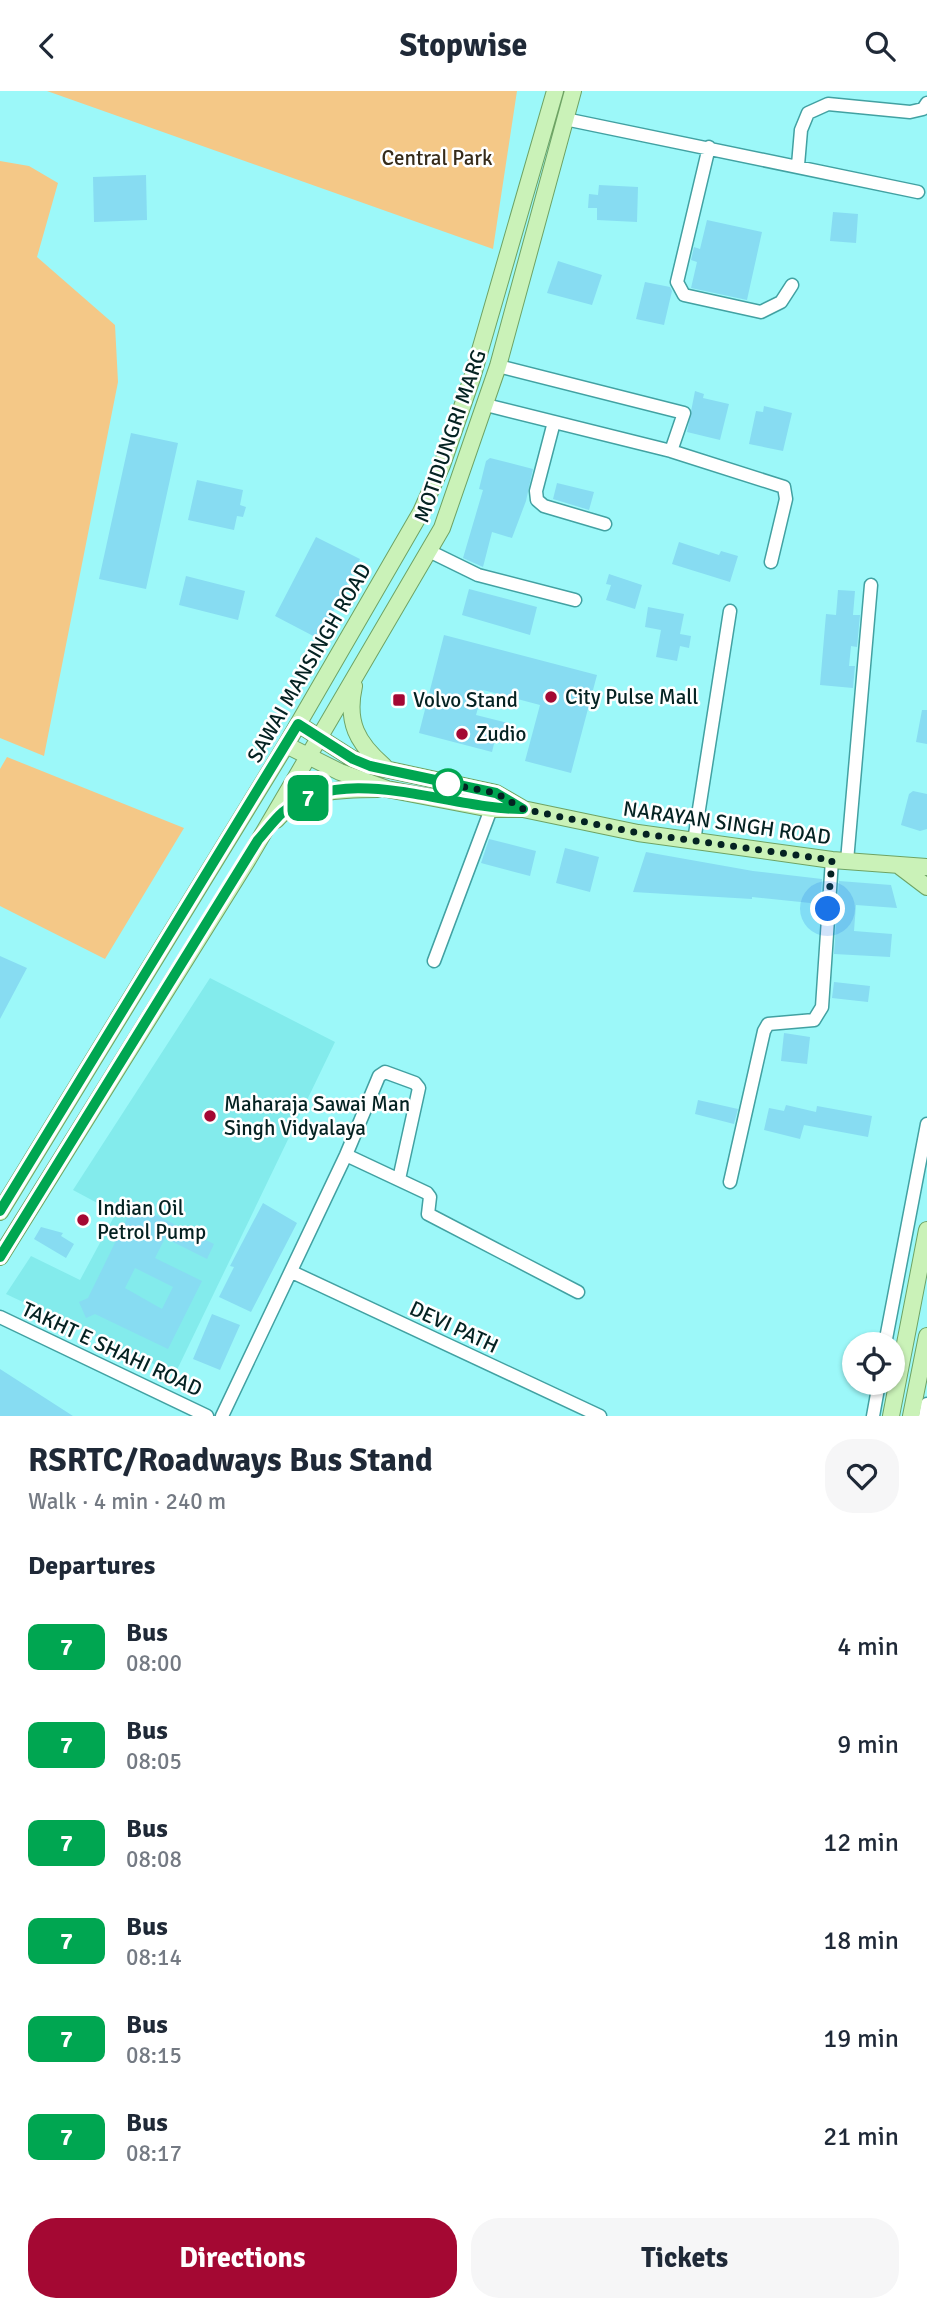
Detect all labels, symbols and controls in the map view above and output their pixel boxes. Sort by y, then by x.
text: Stopwise [400,26,527,65]
icon: back [28,27,66,65]
icon: search [861,27,899,65]
park label: Central Park [381,145,493,171]
street label: MOTIDUNGRI MARG [408,346,492,526]
street label: SAWAI MANSINGH ROAD [241,559,377,767]
place label: City Pulse Mall [565,684,698,710]
place label: Volvo Stand [413,687,518,713]
marker: City Pulse Mall [543,689,559,705]
marker: Volvo Stand [391,692,407,708]
place label: Zudio [476,721,526,747]
marker: Zudio [454,726,470,742]
unlabelled marker [433,769,463,799]
line badge: 7 [285,775,331,821]
text: 7 [302,783,314,813]
street label: NARAYAN SINGH ROAD [622,796,832,850]
your location [810,891,845,926]
place label: Maharaja Sawai Man Singh Vidyalaya [224,1091,410,1141]
marker: Maharaja Sawai Man Singh Vidyalaya [202,1108,218,1124]
place label: Indian Oil Petrol Pump [97,1195,206,1245]
marker: Indian Oil Petrol Pump [75,1212,91,1228]
street label: DEVI PATH [405,1295,503,1359]
street label: TAKHT E SHAHI ROAD [18,1296,206,1402]
map controls [842,1332,905,1395]
button: locate [842,1332,905,1395]
button: heart [825,1439,899,1513]
text: RSRTC/Roadways Bus Stand [28,1440,433,1481]
text: Walk · 4 min · 240 m [28,1487,226,1516]
text: Departures [28,1550,155,1582]
text: Bus [126,1617,168,1649]
text: 4 min [837,1631,899,1663]
text: 7 [60,1632,73,1662]
text: 08:00 [126,1649,182,1678]
text: Bus [126,1715,168,1747]
text: 9 min [837,1729,899,1761]
text: 7 [60,1730,73,1760]
text: 08:05 [126,1747,182,1776]
text: Bus [126,1813,168,1845]
text: 12 min [823,1827,899,1859]
text: 7 [60,1828,73,1858]
text: 08:08 [126,1845,182,1874]
text: Bus [126,1911,168,1943]
text: 18 min [823,1925,899,1957]
text: 7 [60,1926,73,1956]
text: 08:14 [126,1943,182,1972]
text: Bus [126,2009,168,2041]
text: 19 min [823,2023,899,2055]
text: 7 [60,2024,73,2054]
text: 08:15 [126,2041,182,2070]
text: Bus [126,2107,168,2139]
text: 21 min [823,2121,899,2153]
text: 7 [60,2122,73,2152]
text: 08:17 [126,2139,182,2168]
button: Directions [28,2218,457,2298]
button: Tickets [471,2218,899,2298]

